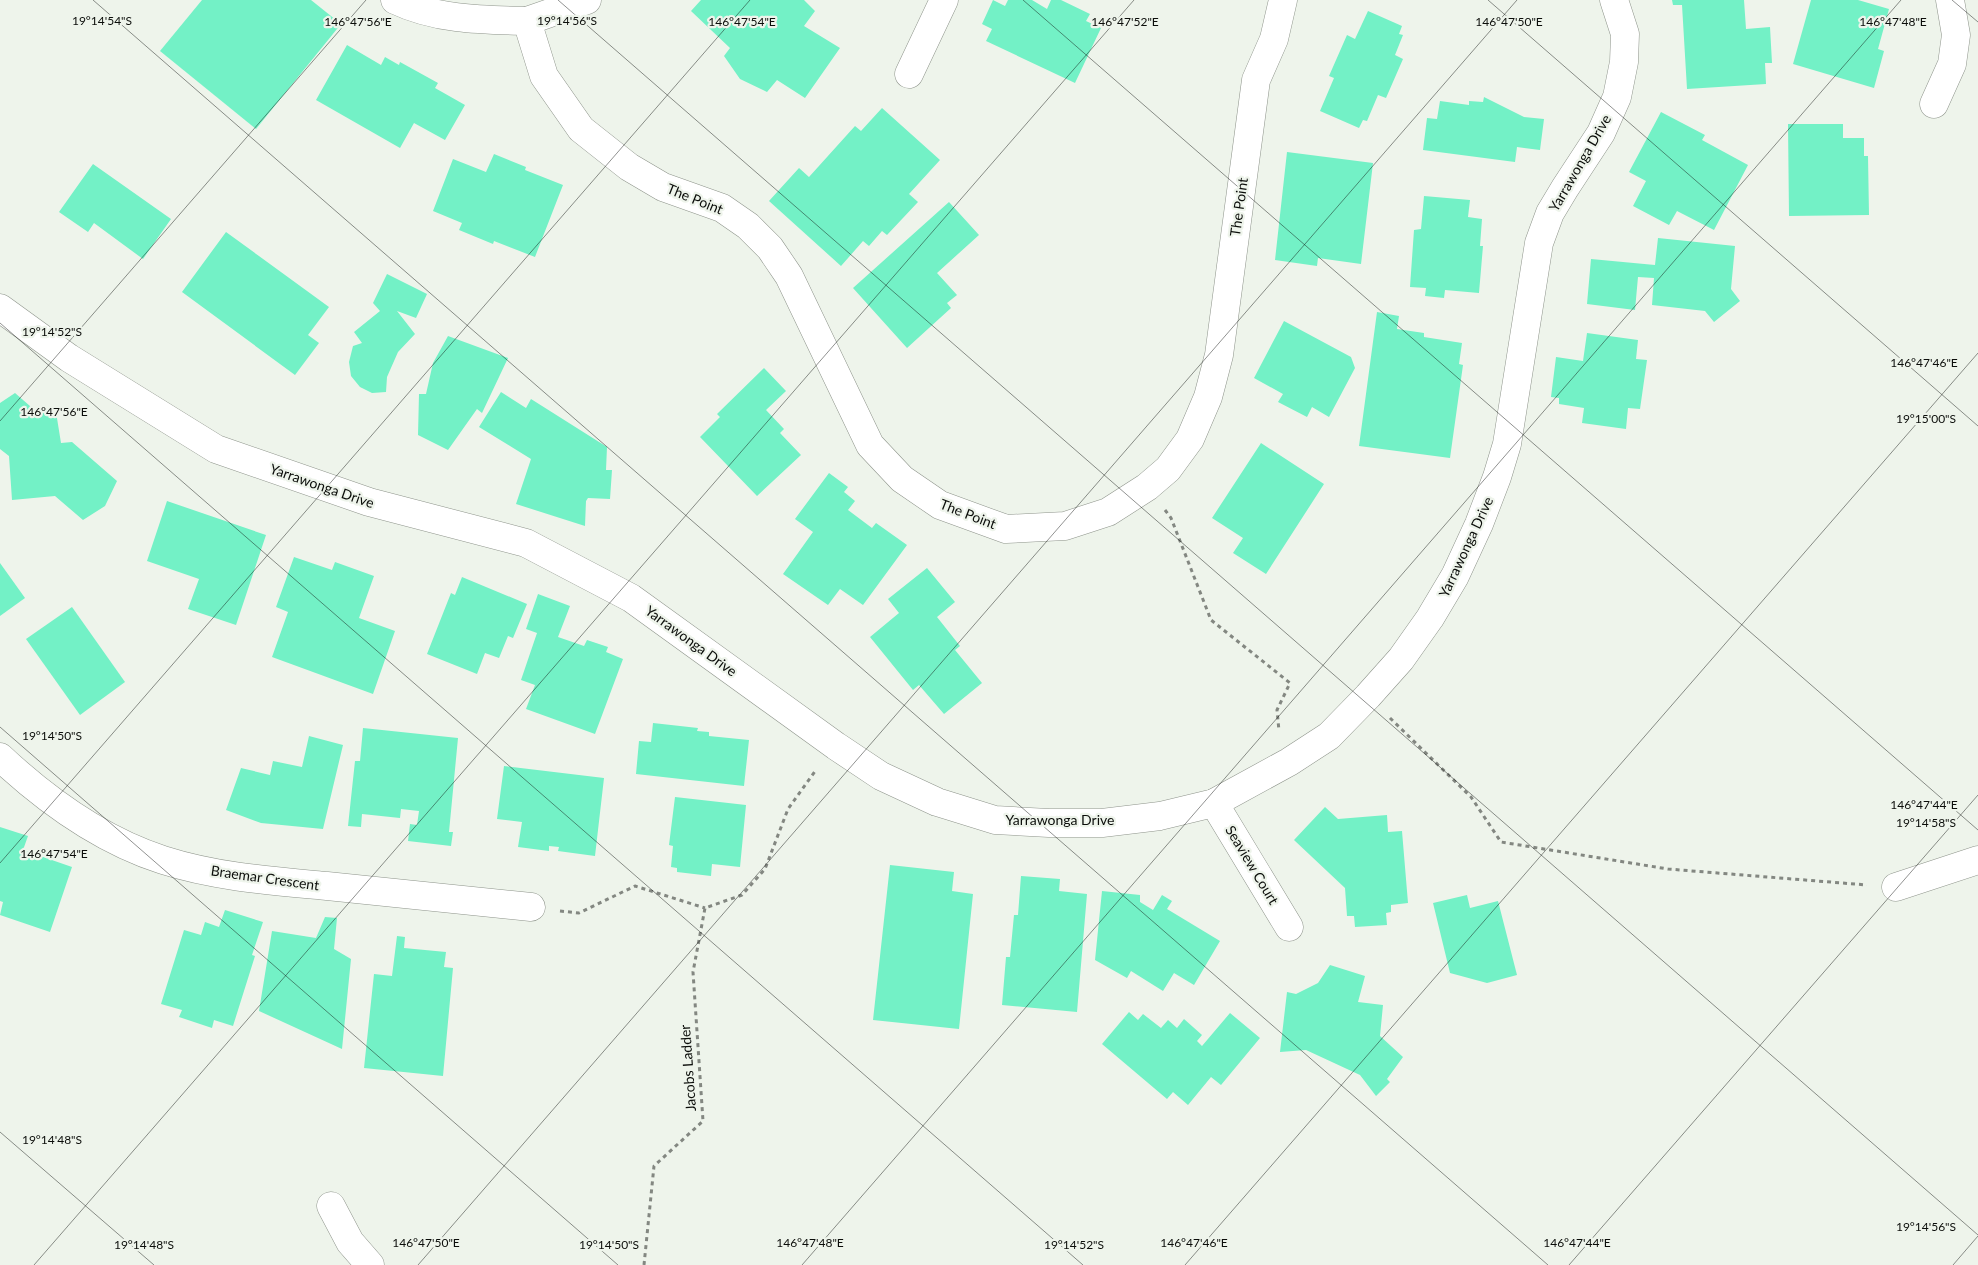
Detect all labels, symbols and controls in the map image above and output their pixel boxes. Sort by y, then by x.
text: 19°14'54"S [72,13,132,28]
text: 19°14'56"S [537,13,597,28]
text: 146°47'56"E [324,14,392,29]
text: 146°47'54"E [708,14,776,29]
text: 146°47'52"E [1091,14,1159,29]
text: 146°47'50"E [1475,14,1543,29]
text: 146°47'48"E [1859,14,1927,29]
street label: Yarrawonga Drive [1545,111,1614,214]
street label: The Point [1226,177,1251,237]
street label: The Point [665,180,726,217]
text: 19°14'52"S [22,324,82,339]
text: 146°47'46"E [1890,355,1958,370]
text: 146°47'56"E [20,404,88,419]
text: 19°15'00"S [1896,411,1956,426]
street label: Yarrawonga Drive [268,460,376,511]
street label: Yarrawonga Drive [1435,494,1496,600]
street label: The Point [938,495,999,532]
street label: Yarrawonga Drive [642,602,740,680]
text: 19°14'50"S [22,728,82,743]
text: 146°47'44"E [1890,797,1958,812]
street label: Yarrawonga Drive [1006,811,1114,828]
text: 19°14'58"S [1896,815,1956,830]
street label: Seaview Court [1222,822,1283,907]
text: 146°47'54"E [20,846,88,861]
street label: Braemar Crescent [210,861,320,894]
street label: Jacobs Ladder [676,1024,699,1112]
text: 19°14'48"S [22,1132,82,1147]
text: 19°14'56"S [1896,1219,1956,1234]
text: 146°47'50"E [392,1235,460,1250]
text: 146°47'48"E [776,1235,844,1250]
text: 146°47'46"E [1160,1235,1228,1250]
text: 146°47'44"E [1543,1235,1611,1250]
text: 19°14'48"S [114,1237,174,1252]
text: 19°14'50"S [579,1237,639,1252]
text: 19°14'52"S [1044,1237,1104,1252]

